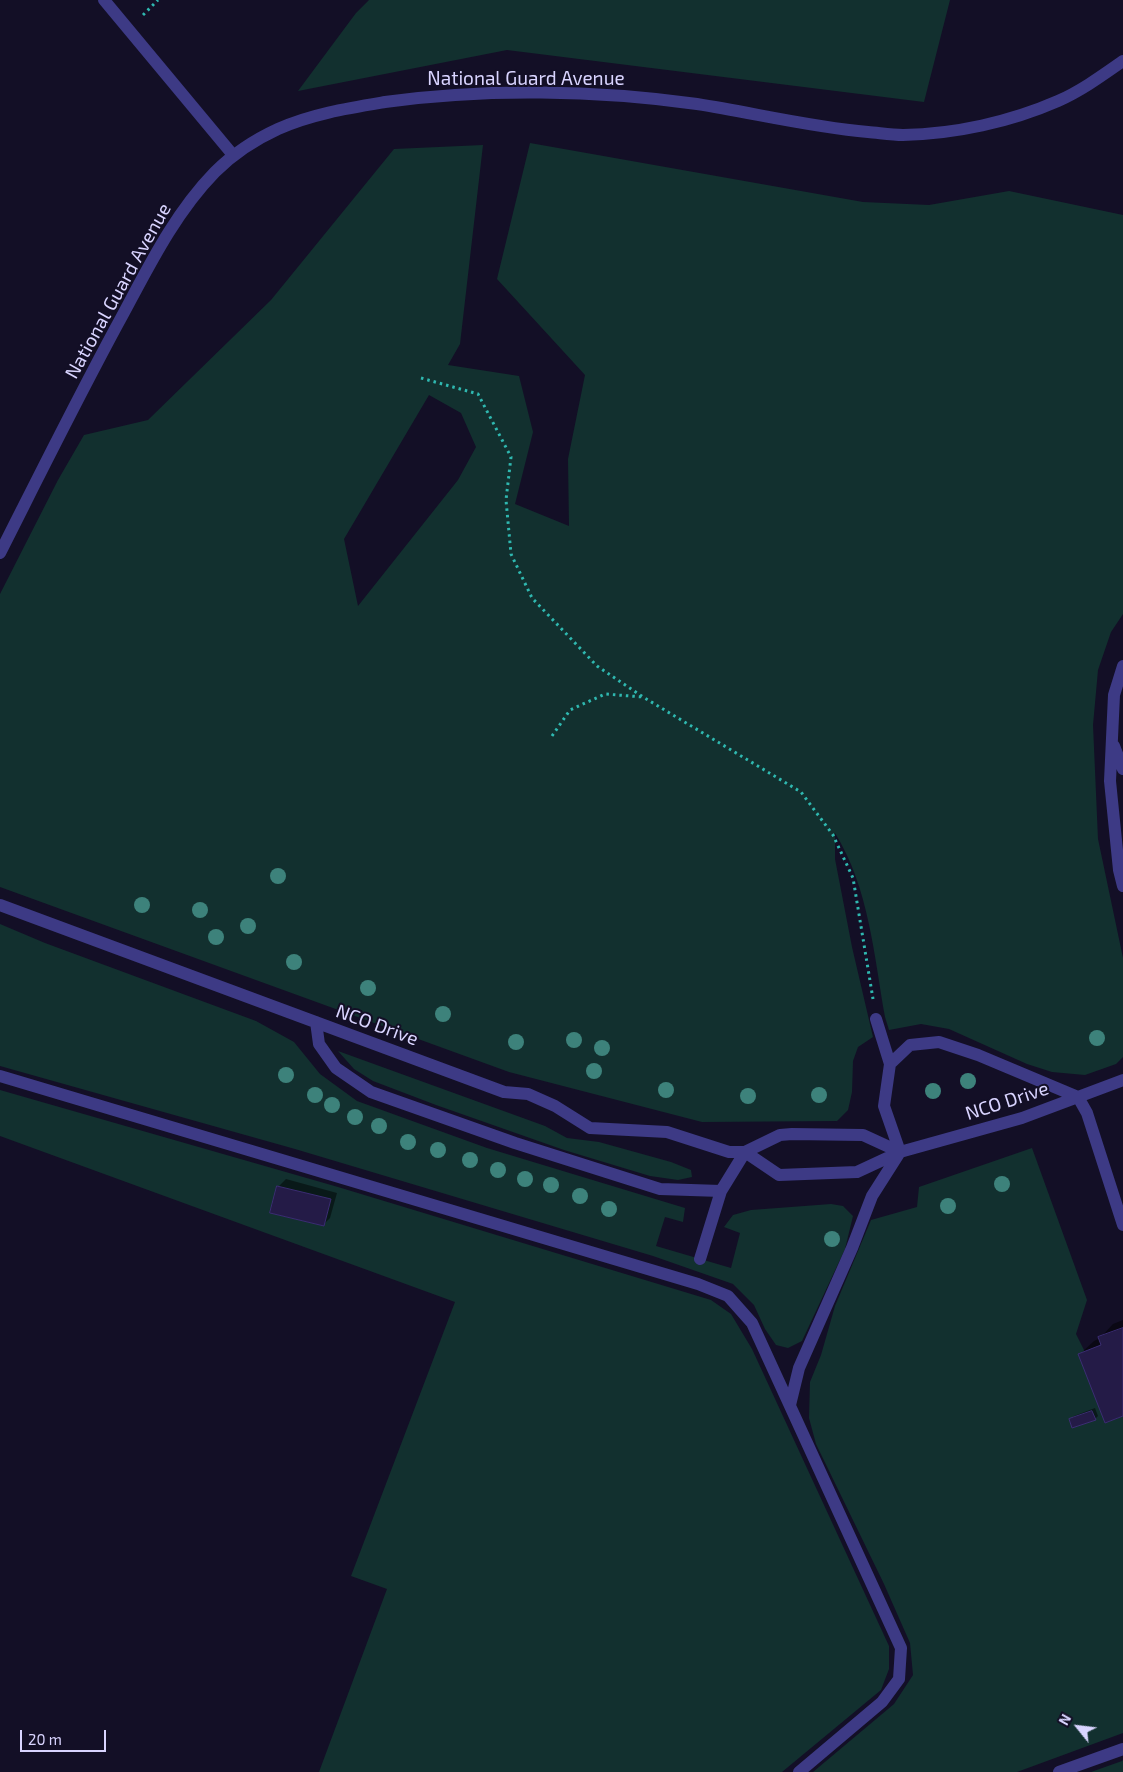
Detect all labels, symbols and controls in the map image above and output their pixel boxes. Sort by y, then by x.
street label: National Guard Avenue [427,68,625,90]
street label: National Guard Avenue [60,199,176,383]
street label: NCO Drive [333,1000,421,1050]
street label: NCO Drive [963,1077,1051,1125]
north arrow [1053,1702,1103,1752]
text: N [1055,1711,1074,1728]
scale bar [22,1720,109,1752]
text: 20 m [28,1730,62,1748]

